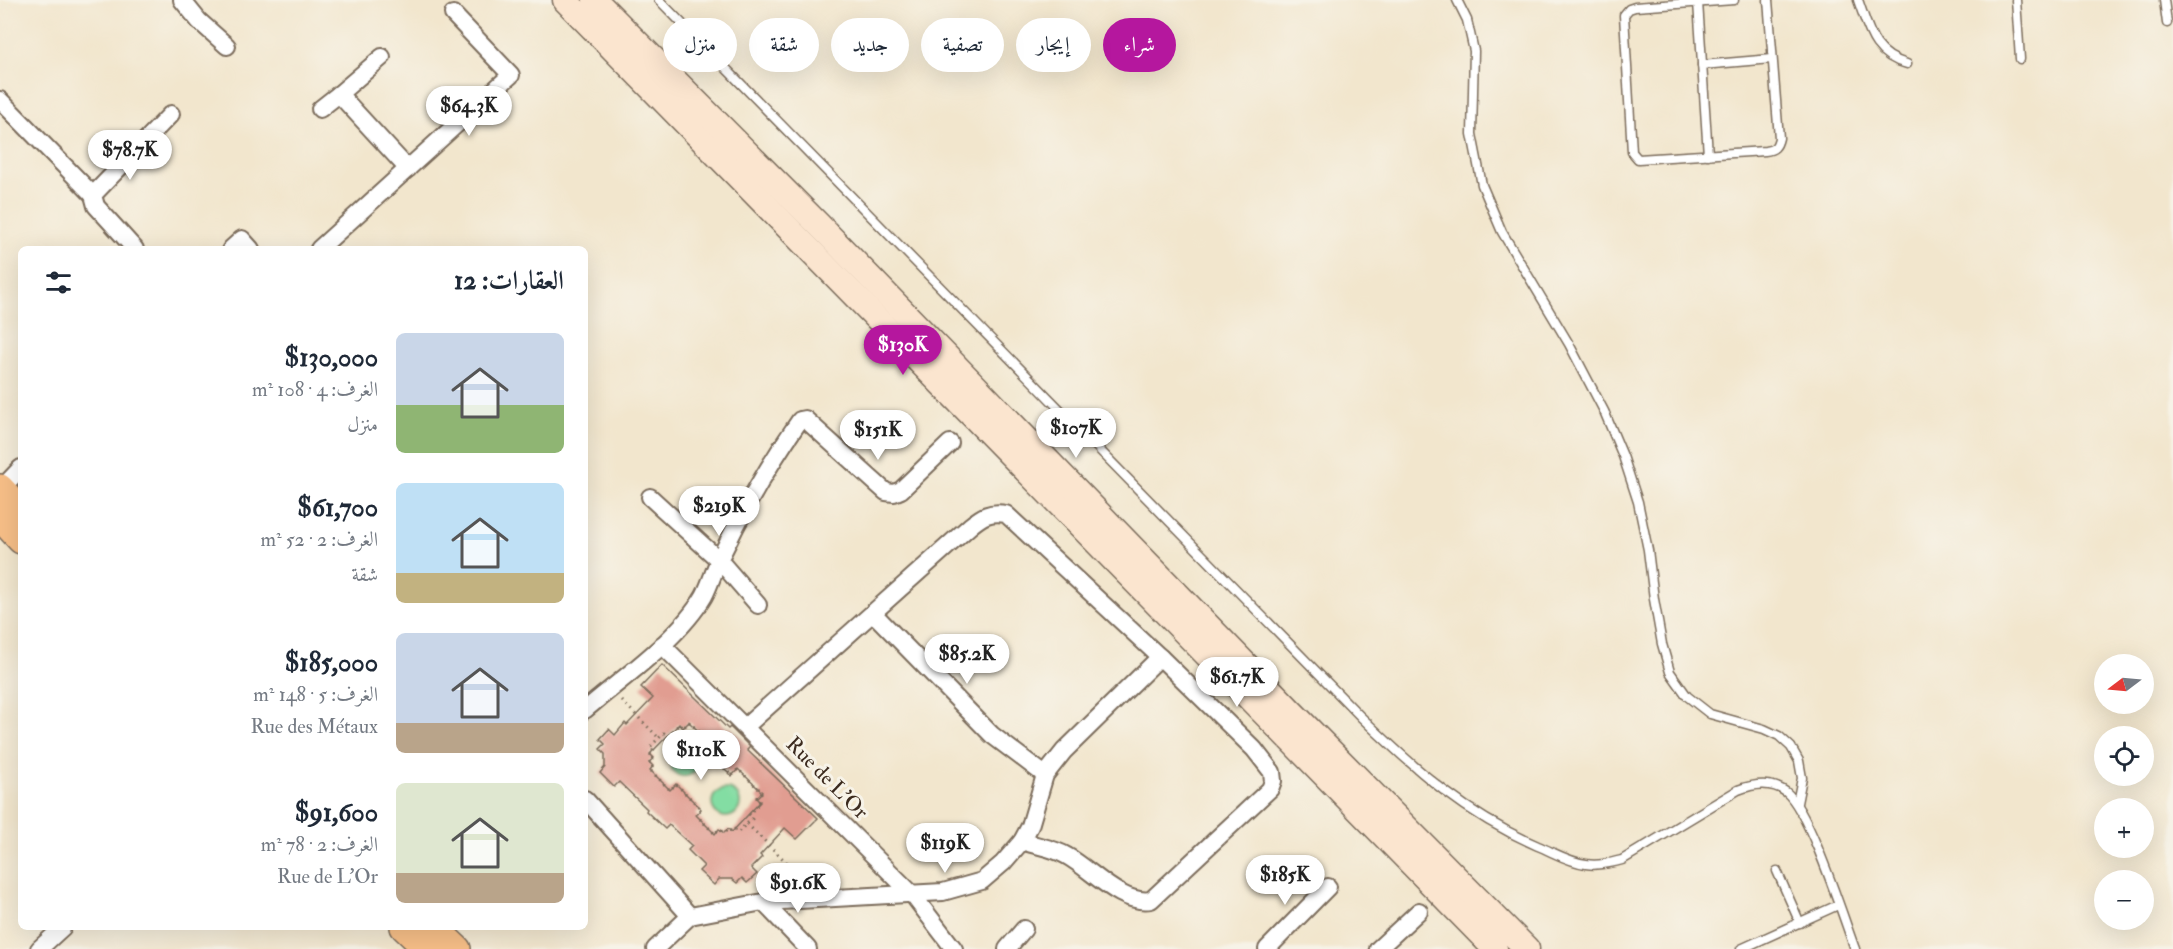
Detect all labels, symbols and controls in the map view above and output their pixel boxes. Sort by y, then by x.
chip: منزل [663,18,737,72]
chip: شقة [749,18,819,72]
chip: جديد [831,18,909,72]
chip: تصفية [921,18,1004,72]
chip: إيجار [1016,18,1091,72]
chip: شراء [1103,18,1176,72]
pin: $64.3K [420,86,518,137]
text: $64.3K [440,93,498,118]
pin: $78.7K [81,130,179,181]
text: $78.7K [102,137,158,162]
text: العقارات: 12 [454,265,564,297]
icon: filters [42,266,75,299]
pin: $130K [861,325,945,376]
text: $130K [878,332,928,357]
text: $130,000 [285,342,378,374]
icon: home [444,357,516,429]
text: الغرف: 4 · 108 m² [252,377,378,402]
pin: $107K [1034,408,1118,459]
pin: $151K [836,410,920,461]
text: منزل [347,412,378,437]
text: $107K [1050,415,1102,440]
text: $151K [854,417,902,442]
pin: $219K [677,486,761,537]
text: $61,700 [297,492,378,524]
text: $219K [693,493,745,518]
icon: home [444,507,516,579]
text: الغرف: 2 · 52 m² [260,527,378,552]
text: شقة [352,562,378,587]
pin: $85.2K [918,634,1016,685]
text: $85.2K [938,641,996,666]
text: $185,000 [285,647,378,679]
north arrow [2094,654,2154,714]
map controls [2094,654,2154,930]
icon: home [444,657,516,729]
pin: $61.7K [1188,657,1286,708]
text: $61.7K [1210,664,1264,689]
text: الغرف: 5 · 148 m² [253,682,378,707]
text: Rue des Métaux [250,714,378,739]
button: locate [2094,726,2154,786]
pin: $110K [659,730,743,781]
street label: Rue de L'Or [780,731,874,825]
text: $110K [676,737,726,762]
text: $91,600 [295,797,378,829]
button: + [2094,798,2154,858]
icon: home [444,807,516,879]
pin: $119K [903,823,987,874]
text: $119K [920,830,970,855]
text: الغرف: 2 · 78 m² [261,832,378,857]
pin: $185K [1243,855,1327,906]
text: $185K [1260,862,1310,887]
pin: $91.6K [749,863,847,914]
text: Rue de L'Or [277,864,378,889]
text: $91.6K [770,870,826,895]
button: − [2094,870,2154,930]

